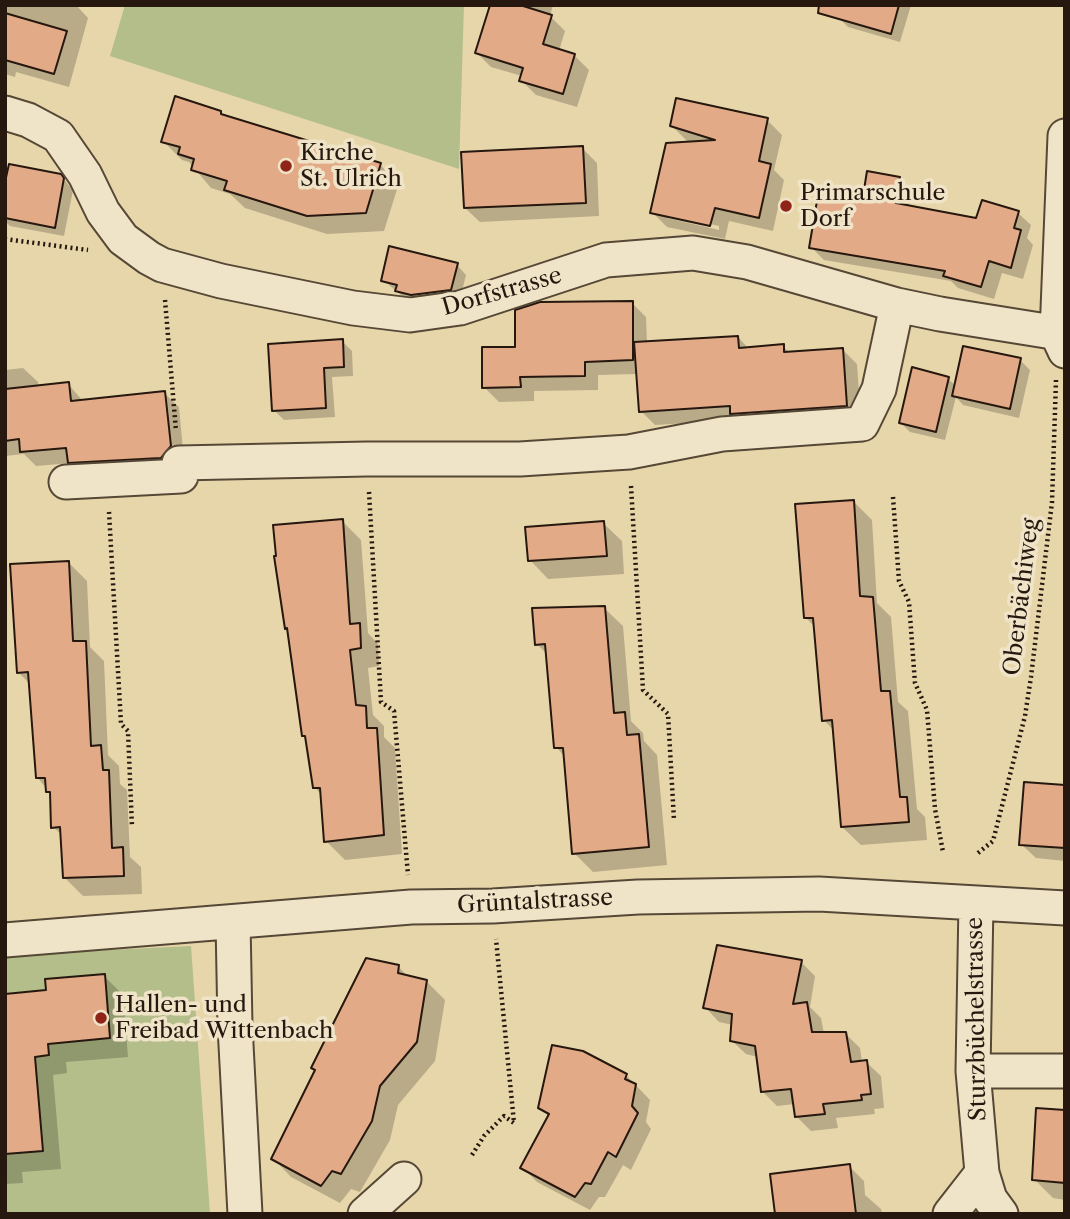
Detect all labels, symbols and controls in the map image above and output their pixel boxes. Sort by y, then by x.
place label: Kirche St. Ulrich [300,139,402,193]
marker: Kirche St. Ulrich [278,158,294,174]
place label: Primarschule Dorf [800,179,945,233]
marker: Primarschule Dorf [778,198,794,214]
street label: Dorfstrasse [439,262,565,322]
street label: Oberbächiweg [999,517,1045,677]
street label: Grüntalstrasse [456,884,614,920]
street label: Sturzbüchelstrasse [961,917,993,1121]
place label: Hallen- und Freibad Wittenbach [115,991,333,1045]
marker: Hallen- und Freibad Wittenbach [93,1010,109,1026]

